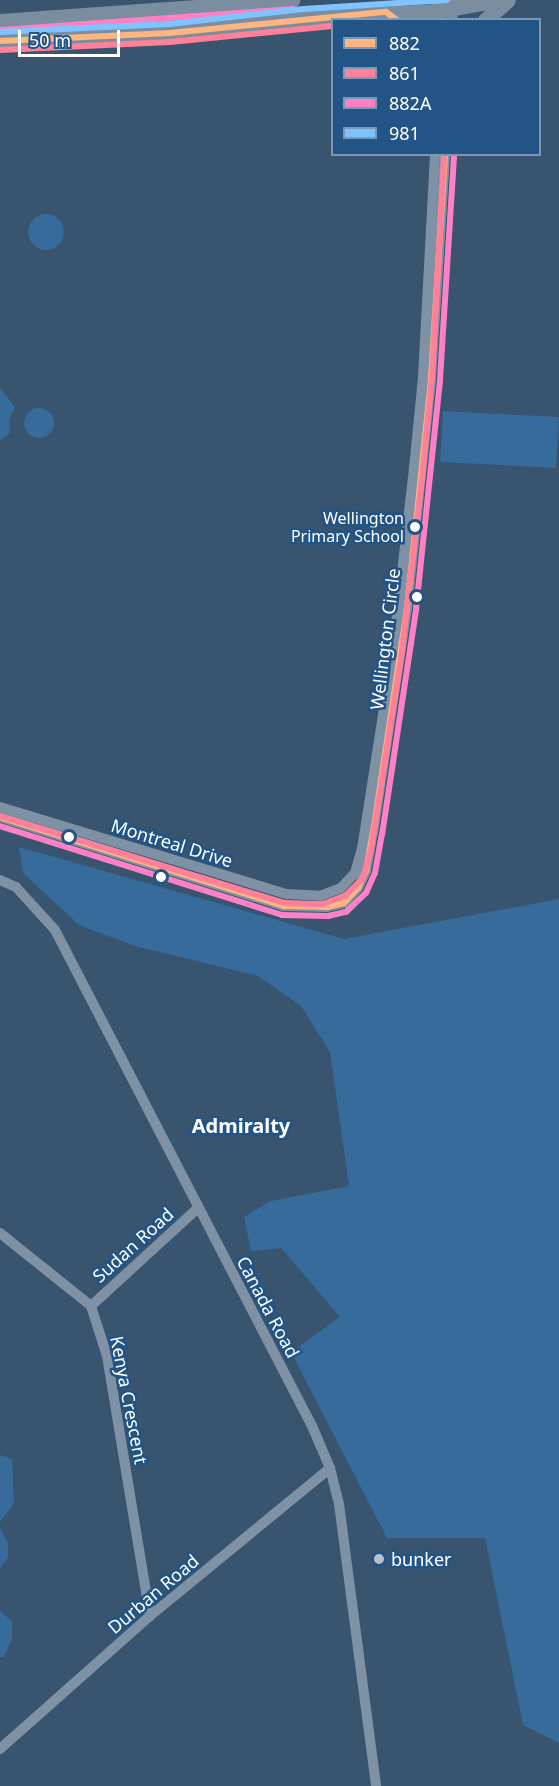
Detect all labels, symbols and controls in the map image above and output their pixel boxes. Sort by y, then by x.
scale bar [21,18,123,56]
legend [331,18,541,156]
text: 50 m [29,28,71,52]
text: 882 [389,31,420,55]
text: 861 [389,61,420,85]
text: 882A [389,91,431,115]
text: 981 [389,121,420,145]
place label: Wellington Primary School [291,508,404,546]
marker: Wellington Primary School [409,521,421,533]
street label: Wellington Circle [366,567,404,711]
unlabelled marker [411,591,423,603]
street label: Montreal Drive [109,814,235,872]
unlabelled marker [63,831,75,843]
unlabelled marker [155,871,167,883]
district label: Admiralty [192,1113,290,1137]
street label: Sudan Road [88,1203,178,1287]
street label: Canada Road [232,1253,304,1361]
street label: Kenya Crescent [106,1334,152,1466]
place label: bunker [391,1548,452,1570]
street label: Durban Road [103,1550,203,1638]
marker: bunker [372,1552,386,1566]

